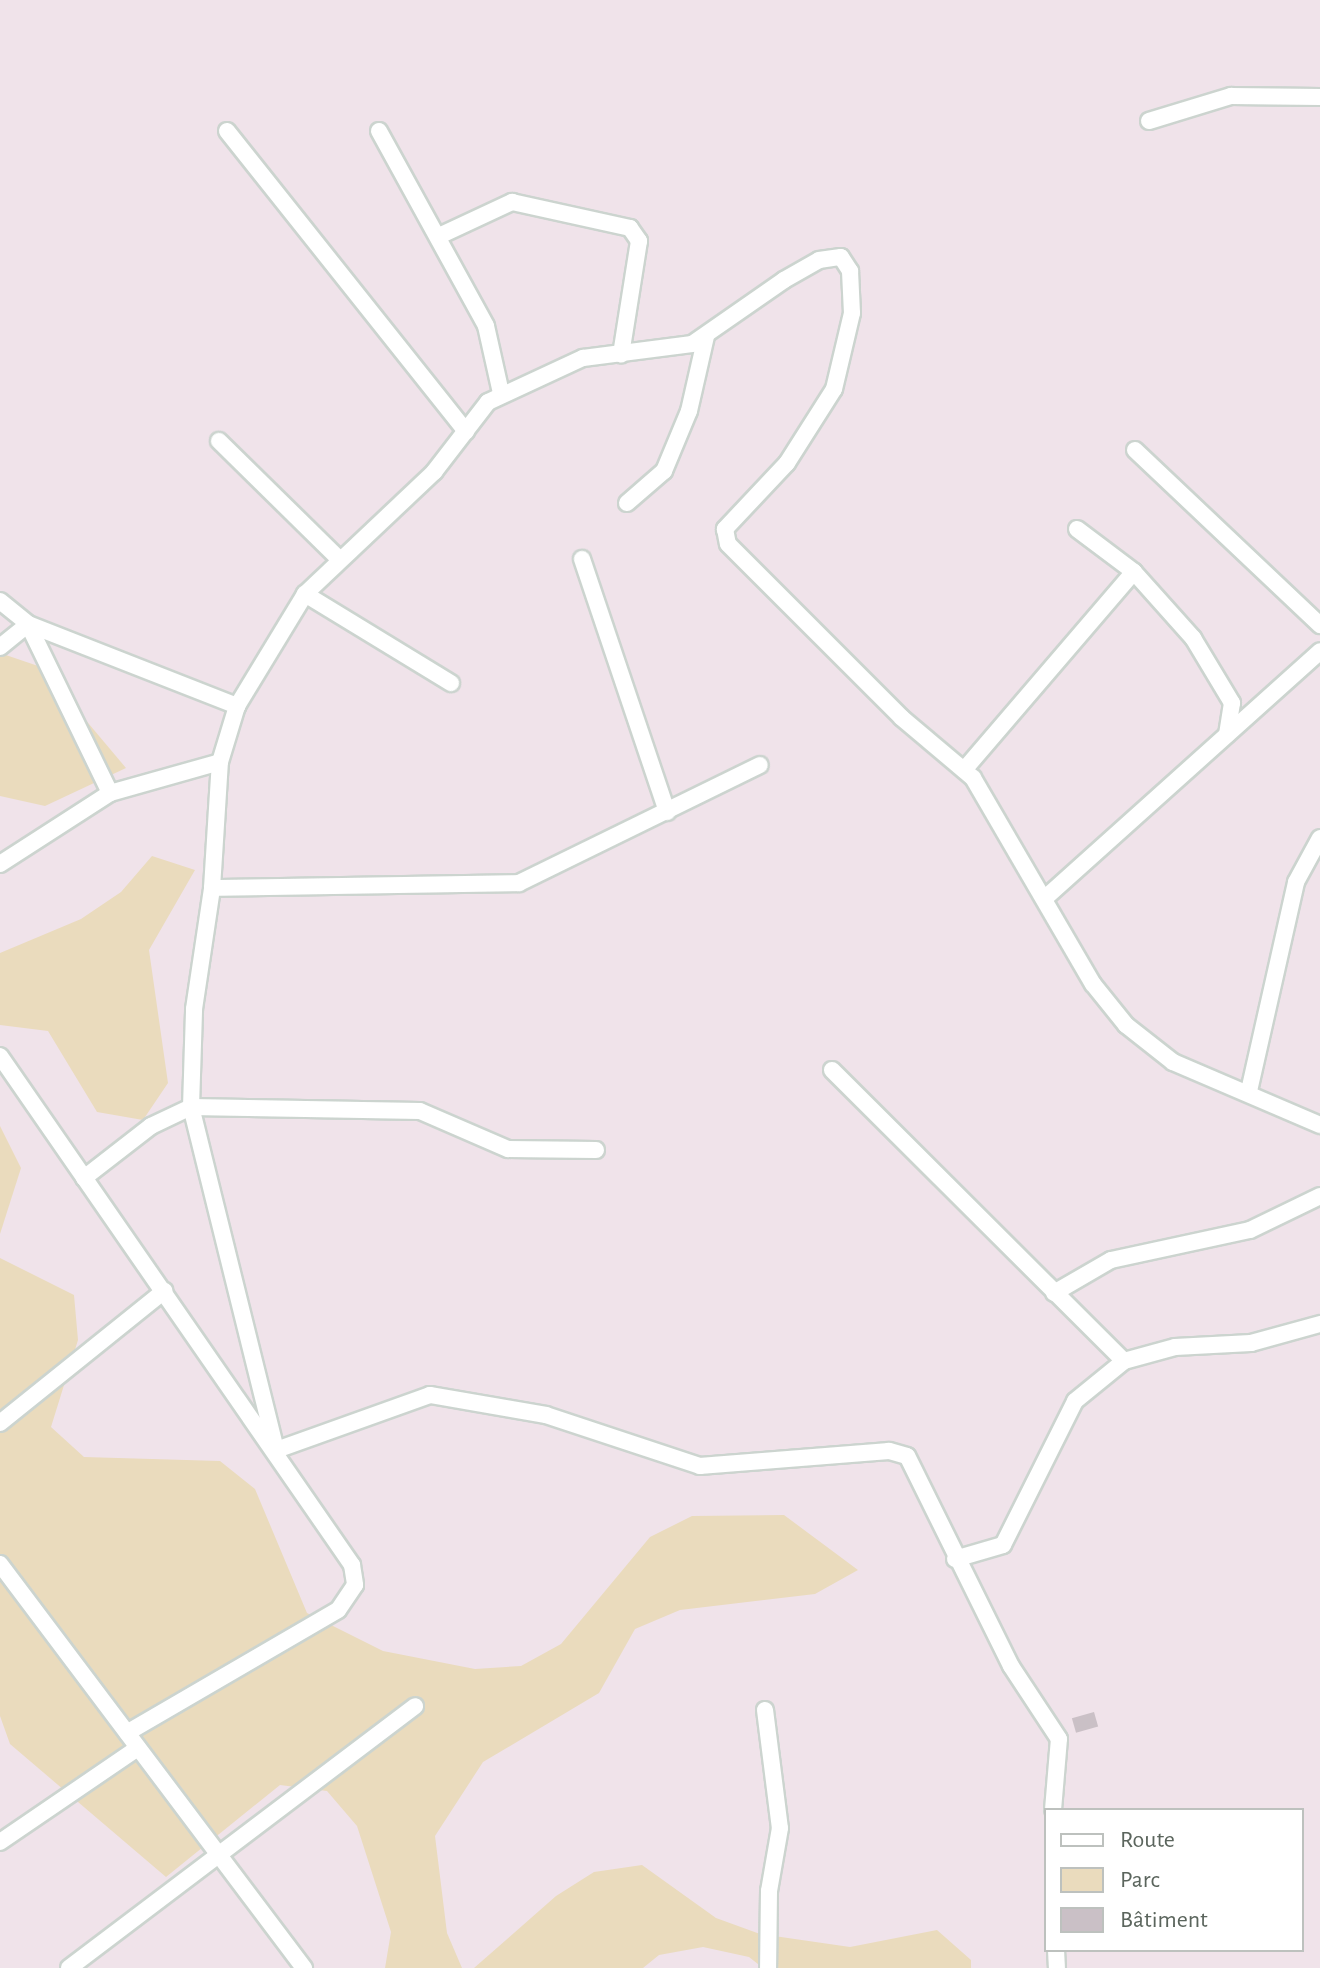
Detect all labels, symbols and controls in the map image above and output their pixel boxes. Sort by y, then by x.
legend [1044,1808,1304,1952]
text: Route [1120,1828,1175,1852]
text: Parc [1120,1868,1160,1892]
text: Bâtiment [1120,1908,1208,1932]

